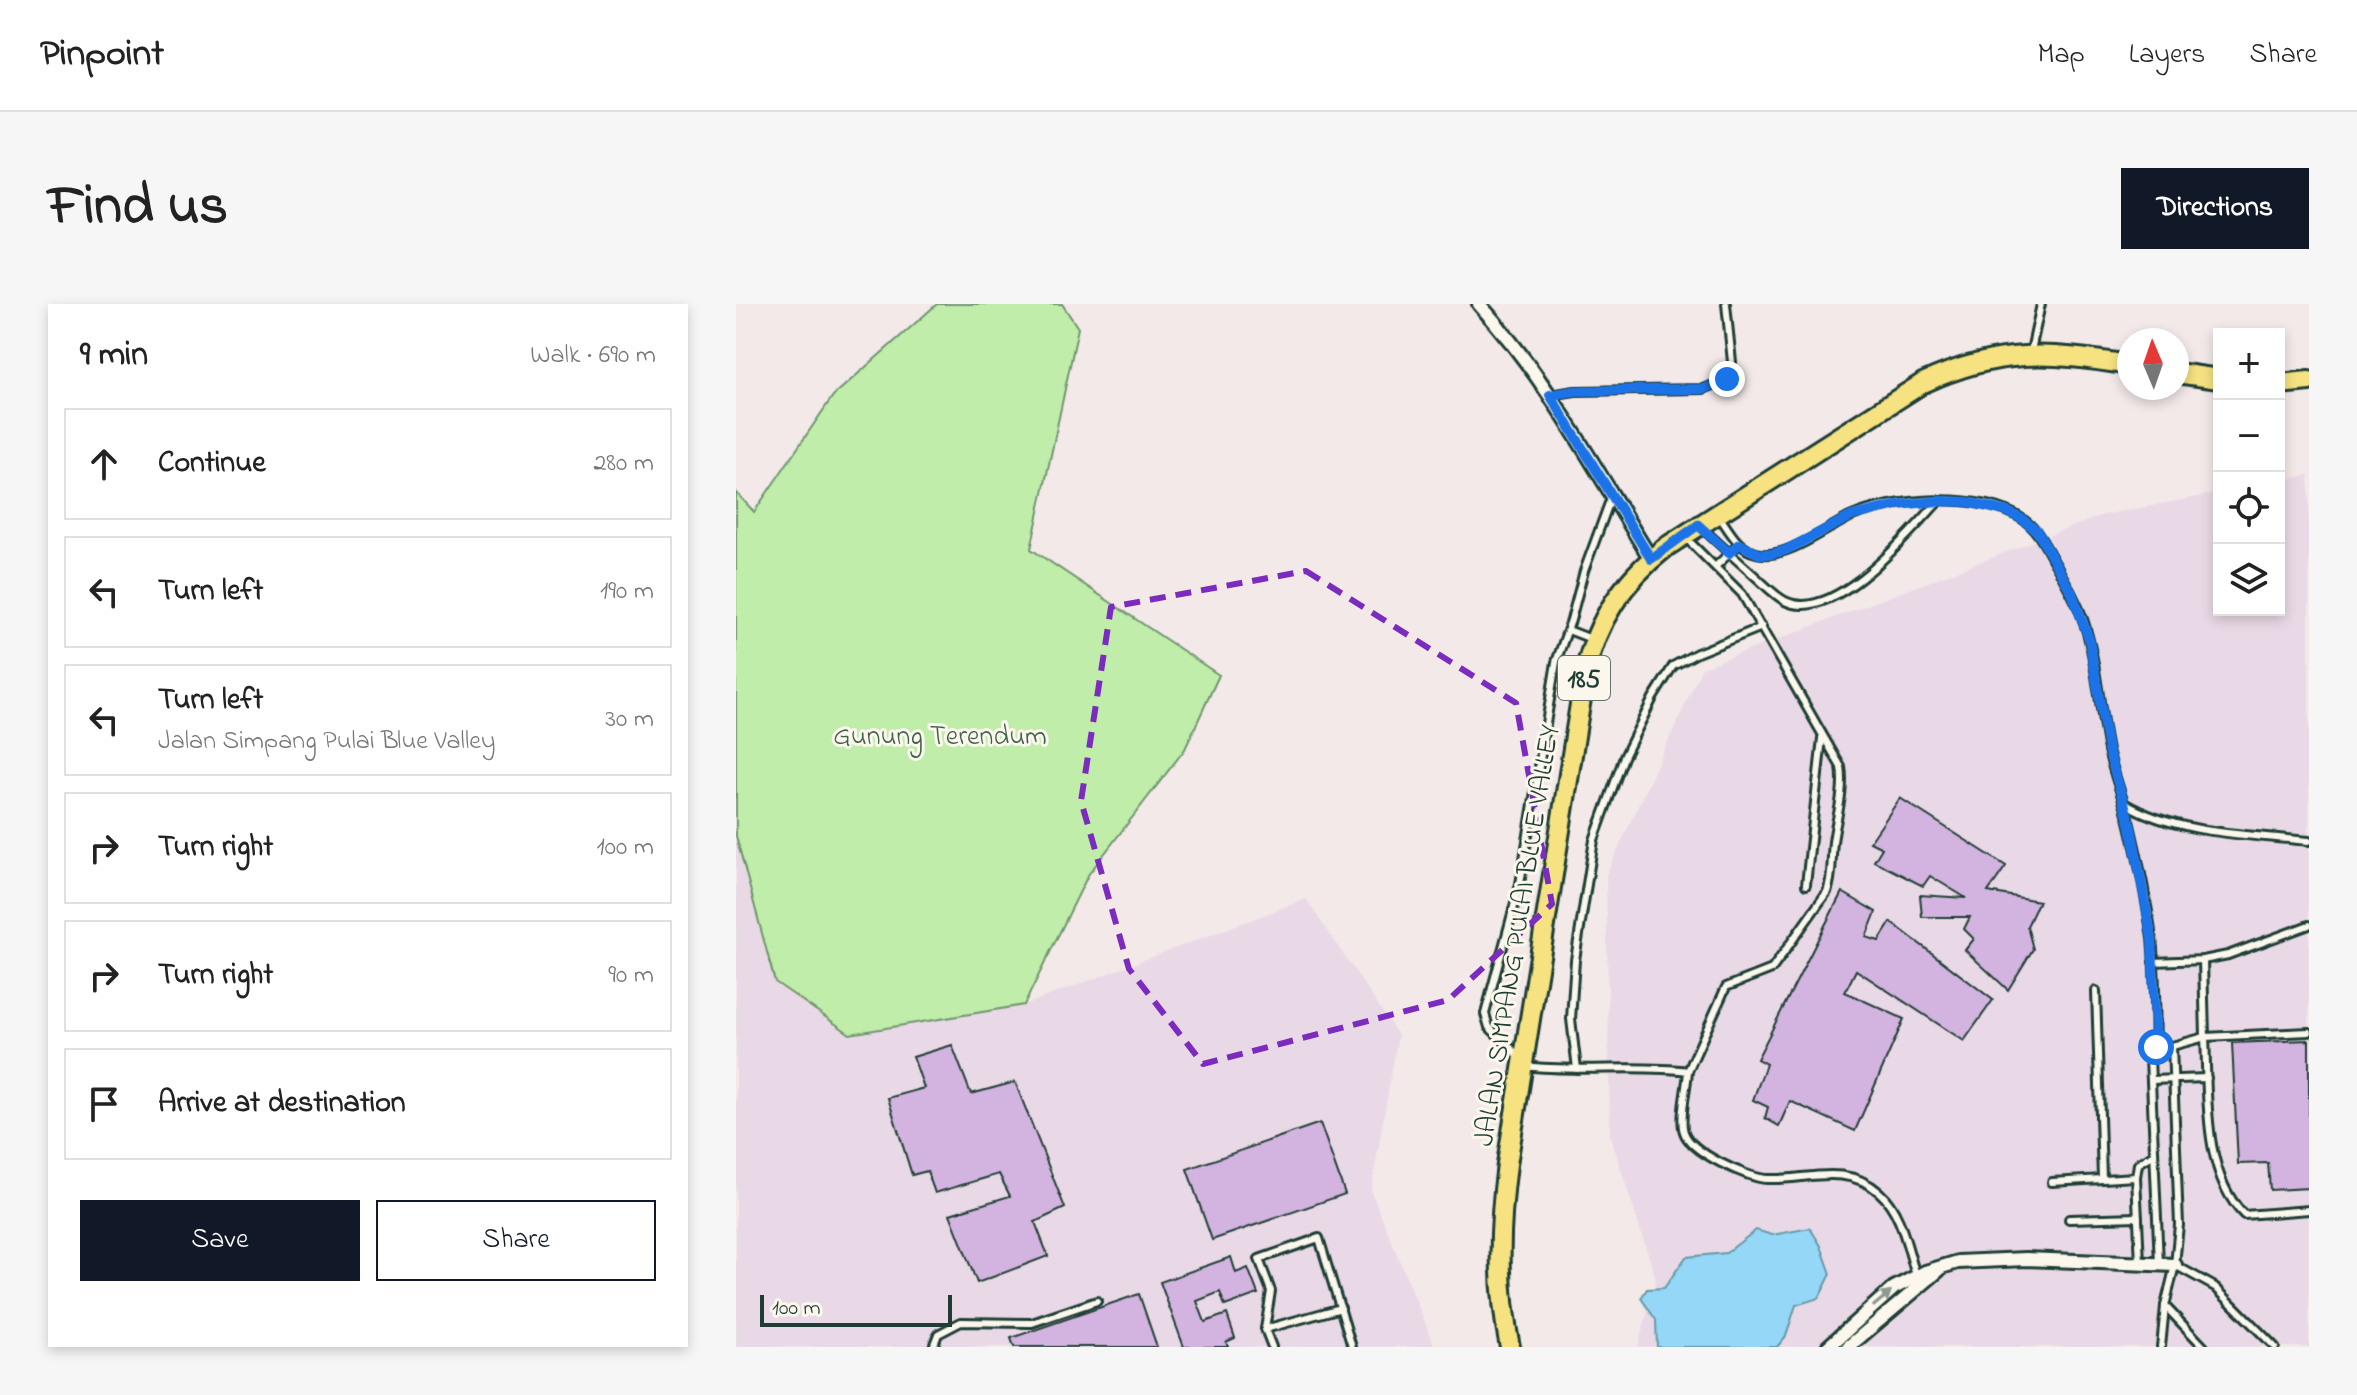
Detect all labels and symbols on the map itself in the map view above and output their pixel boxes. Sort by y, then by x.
north arrow [2117,328,2189,400]
route end [1709,361,1745,397]
road number: 185 [1558,656,1610,700]
park label: Gunung Terendum [833,717,1047,758]
street label: JALAN SIMPANG PULAI BLUE VALLEY [1465,722,1572,1149]
route start [2138,1029,2174,1065]
scale bar [760,1291,952,1327]
one-way arrow [1871,1291,1891,1308]

